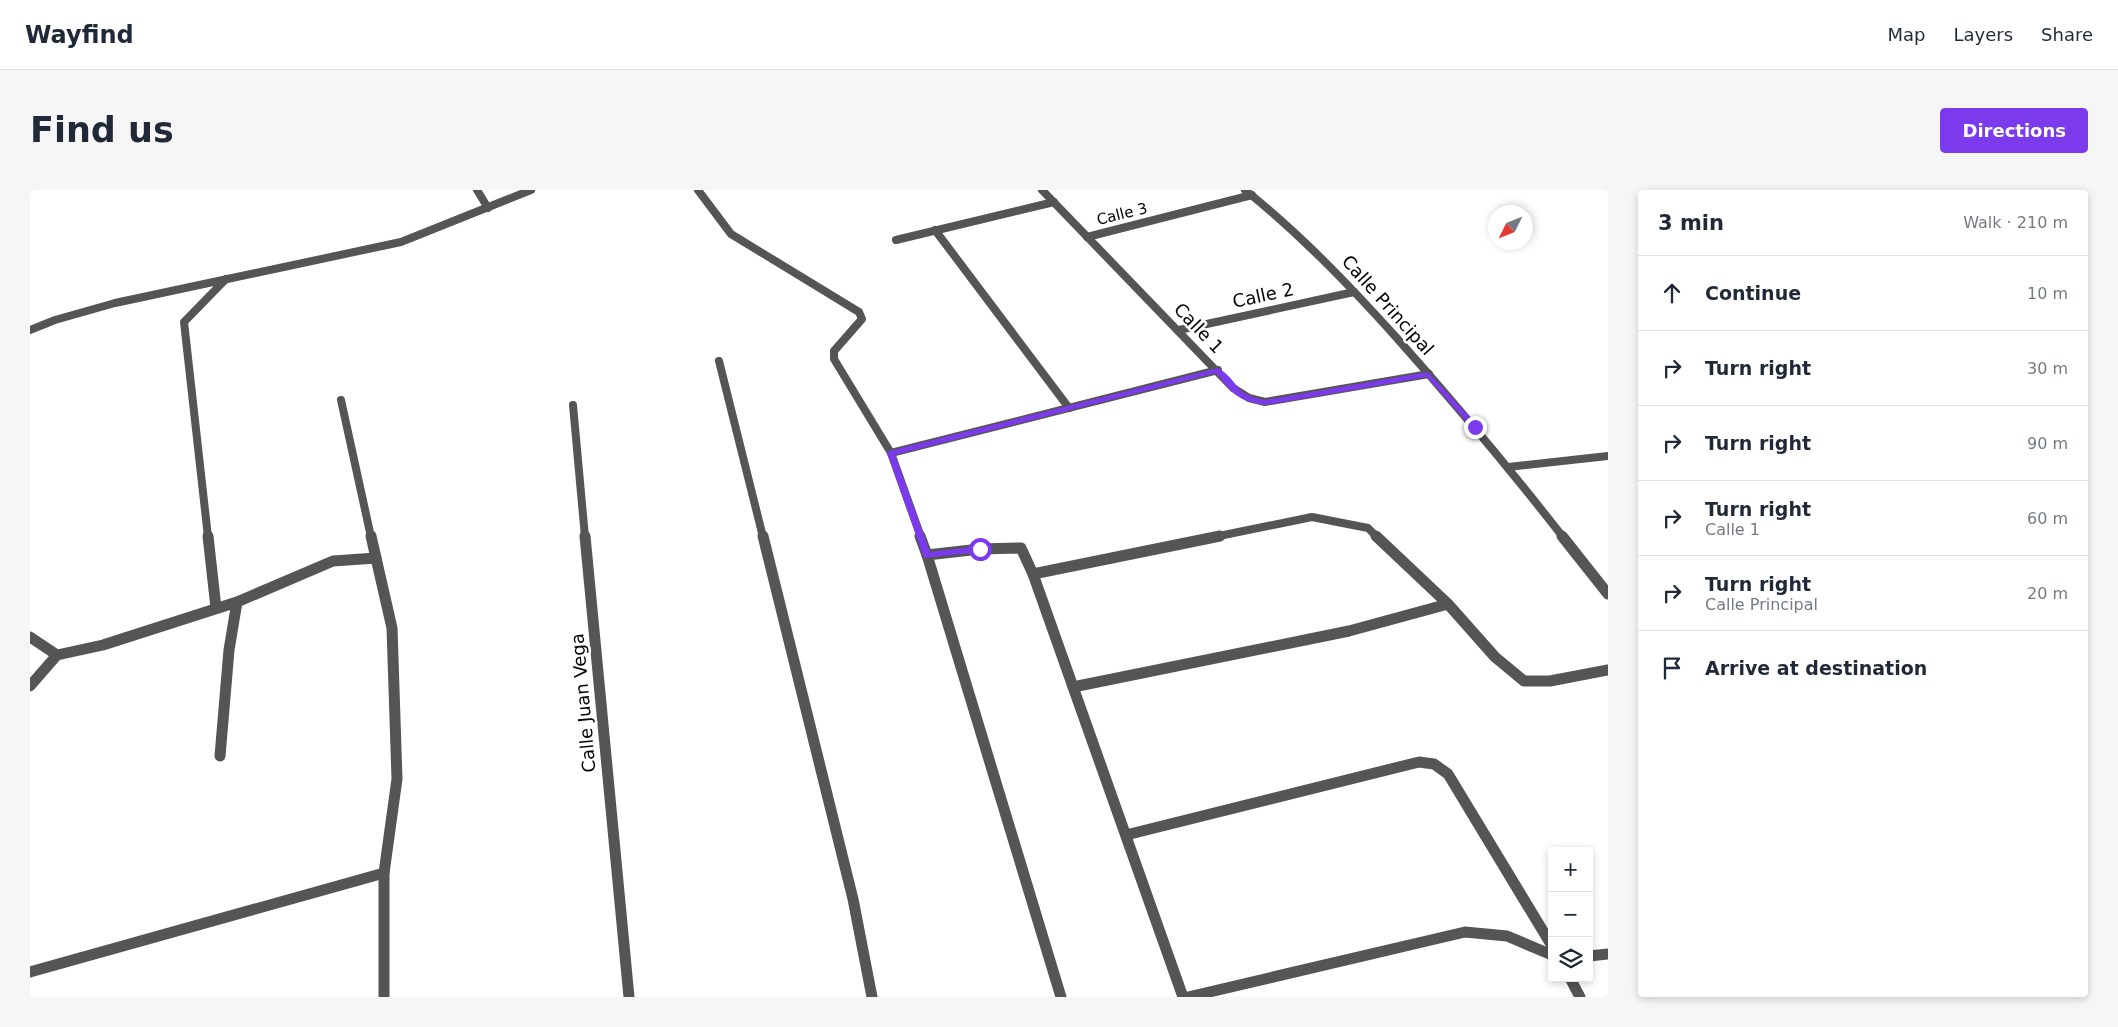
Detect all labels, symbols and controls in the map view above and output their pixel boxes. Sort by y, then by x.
text: Wayfind [25,21,134,49]
text: Map [1887,24,1925,45]
text: Layers [1953,24,2013,45]
text: Share [2041,24,2093,45]
button: Directions [1940,108,2088,153]
text: Find us [30,110,174,150]
street label: Calle 3 [1095,199,1149,229]
north arrow [1488,205,1533,250]
text: 3 min [1658,211,1724,235]
text: Walk · 210 m [1963,213,2068,232]
street label: Calle Principal [1338,251,1438,359]
street label: Calle 2 [1231,278,1295,312]
icon: ahead [1658,279,1686,307]
text: Continue [1705,282,1801,304]
text: 10 m [2027,284,2068,303]
street label: Calle 1 [1170,298,1228,358]
icon: right [1658,354,1686,382]
text: Turn right [1705,357,1811,379]
text: 30 m [2027,359,2068,378]
route end [1464,416,1487,439]
icon: right [1658,429,1686,457]
text: Turn right [1705,432,1811,454]
text: 90 m [2027,434,2068,453]
text: Turn right [1705,498,1811,520]
icon: right [1658,504,1686,532]
text: 60 m [2027,509,2068,528]
text: Calle 1 [1705,520,1760,539]
route start [969,538,992,561]
text: Turn right [1705,573,1811,595]
icon: right [1658,579,1686,607]
text: 20 m [2027,584,2068,603]
text: Calle Principal [1705,595,1818,614]
street label: Calle Juan Vega [566,632,600,774]
icon: arrive [1658,654,1686,682]
text: Arrive at destination [1705,657,1927,679]
map controls [1548,847,1593,982]
button: + [1548,847,1593,892]
button: − [1548,892,1593,937]
button: layers [1548,937,1593,982]

